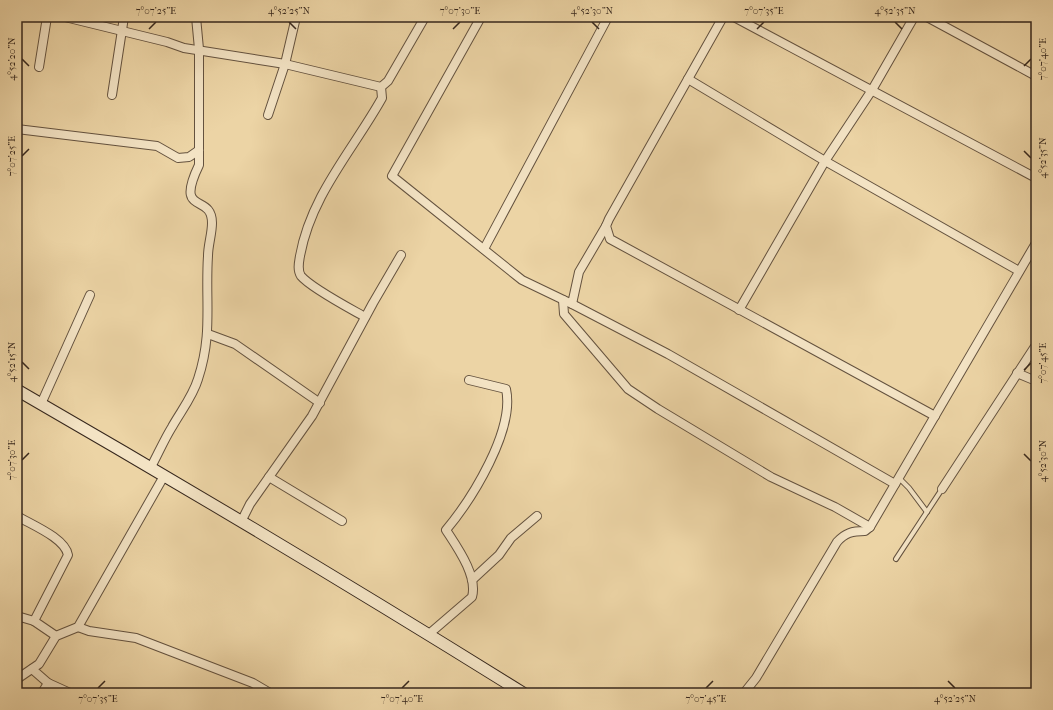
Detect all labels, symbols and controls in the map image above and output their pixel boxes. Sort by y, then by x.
text: 7°07'25"E [136,5,176,17]
text: 4°52'25"N [268,5,310,17]
text: 7°07'30"E [440,5,480,17]
text: 4°52'30"N [571,5,614,17]
text: 7°07'35"E [744,5,784,17]
text: 4°52'35"N [874,5,916,17]
text: 4°52'20"N [6,37,18,81]
text: 7°07'40"E [1037,38,1049,80]
text: 7°07'25"E [6,136,18,176]
text: 4°52'35"N [1037,137,1049,179]
text: 4°52'15"N [6,341,18,382]
text: 7°07'45"E [1037,343,1049,383]
text: 4°52'30"N [1037,439,1049,482]
text: 7°07'30"E [6,440,18,480]
text: 7°07'35"E [78,693,118,705]
text: 7°07'40"E [381,693,423,705]
text: 7°07'45"E [686,693,726,705]
text: 4°52'25"N [934,693,976,705]

